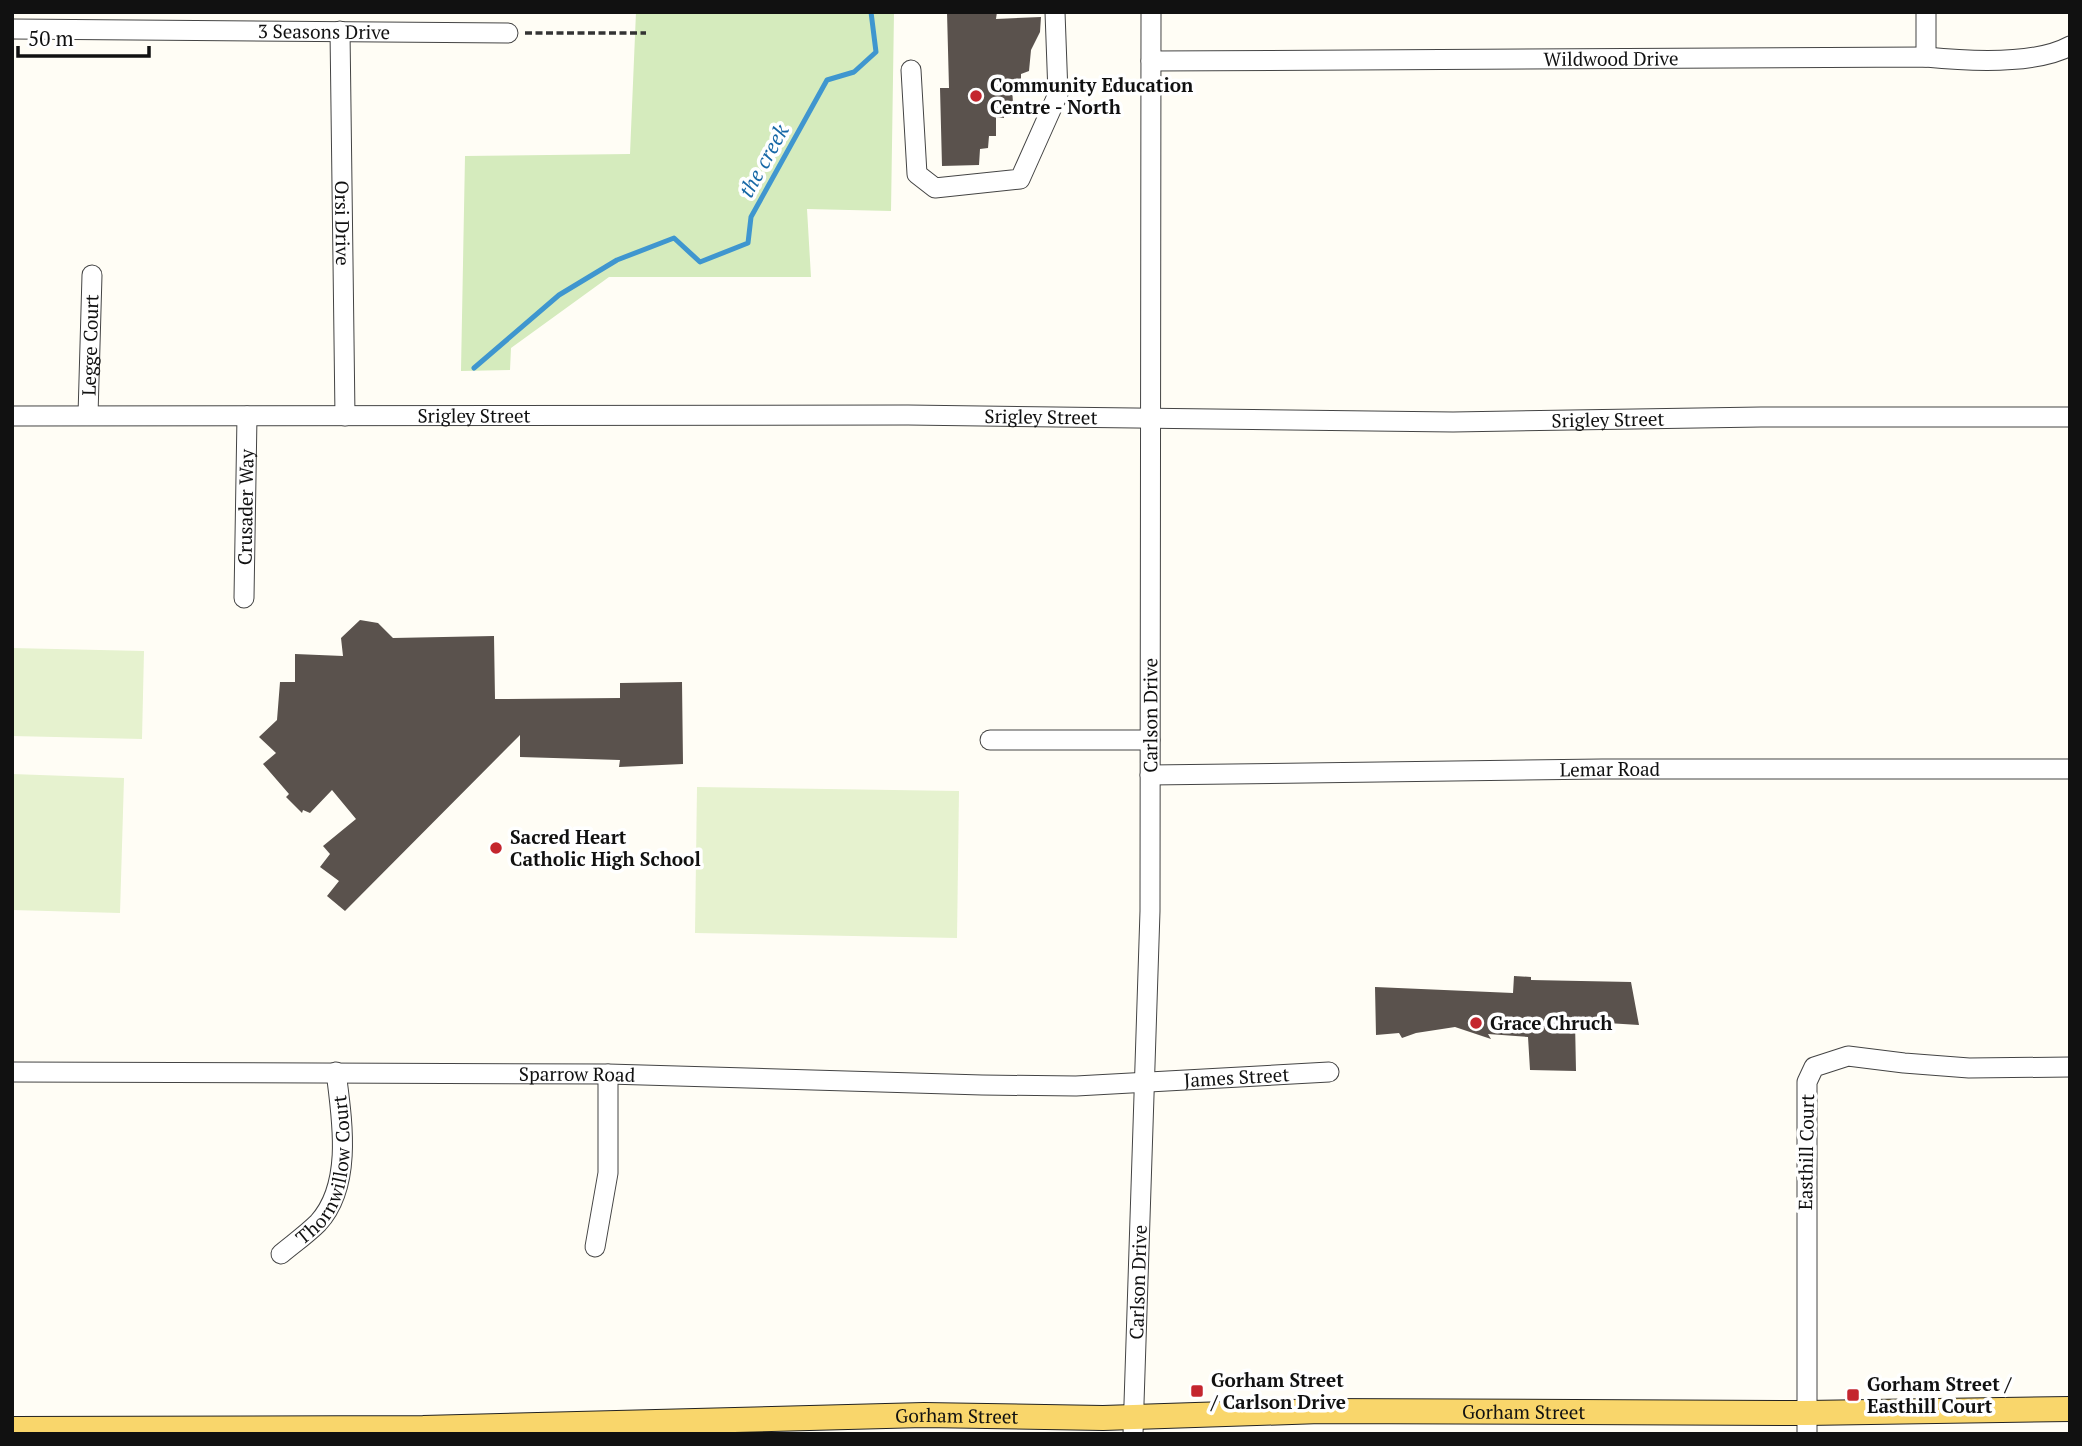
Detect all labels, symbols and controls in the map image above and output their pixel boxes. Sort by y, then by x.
scale bar [18,14,149,58]
street label: 3 Seasons Drive [258,18,390,44]
text: 50 m [28,24,74,52]
street label: Wildwood Drive [1543,45,1679,71]
place label: Community Education Centre - North [990,72,1194,119]
marker: Community Education Centre - North [968,88,984,104]
water label: the creek [732,118,795,202]
street label: Orsi Drive [330,180,356,266]
street label: Legge Court [76,294,103,396]
street label: Srigley Street [417,402,531,428]
street label: Srigley Street [984,403,1098,429]
street label: Srigley Street [1551,406,1665,432]
street label: Crusader Way [232,448,258,565]
street label: Carlson Drive [1137,658,1162,773]
street label: Lemar Road [1560,756,1661,782]
place label: Sacred Heart Catholic High School [510,824,701,871]
marker: Sacred Heart Catholic High School [488,840,504,856]
place label: Grace Chruch [1490,1010,1612,1035]
marker: Grace Chruch [1468,1015,1484,1031]
street label: Sparrow Road [519,1061,636,1087]
street label: James Street [1183,1061,1290,1092]
street label: Thornwillow Court [290,1094,355,1249]
street label: Easthill Court [1792,1094,1819,1210]
street label: Carlson Drive [1123,1224,1152,1340]
place label: Gorham Street / Carlson Drive [1210,1367,1346,1414]
place label: Gorham Street / Easthill Court [1867,1371,2013,1418]
marker: Gorham Street / Carlson Drive [1189,1383,1205,1399]
marker: Gorham Street / Easthill Court [1845,1387,1861,1403]
street label: Gorham Street [1462,1399,1585,1424]
street label: Gorham Street [895,1402,1019,1429]

